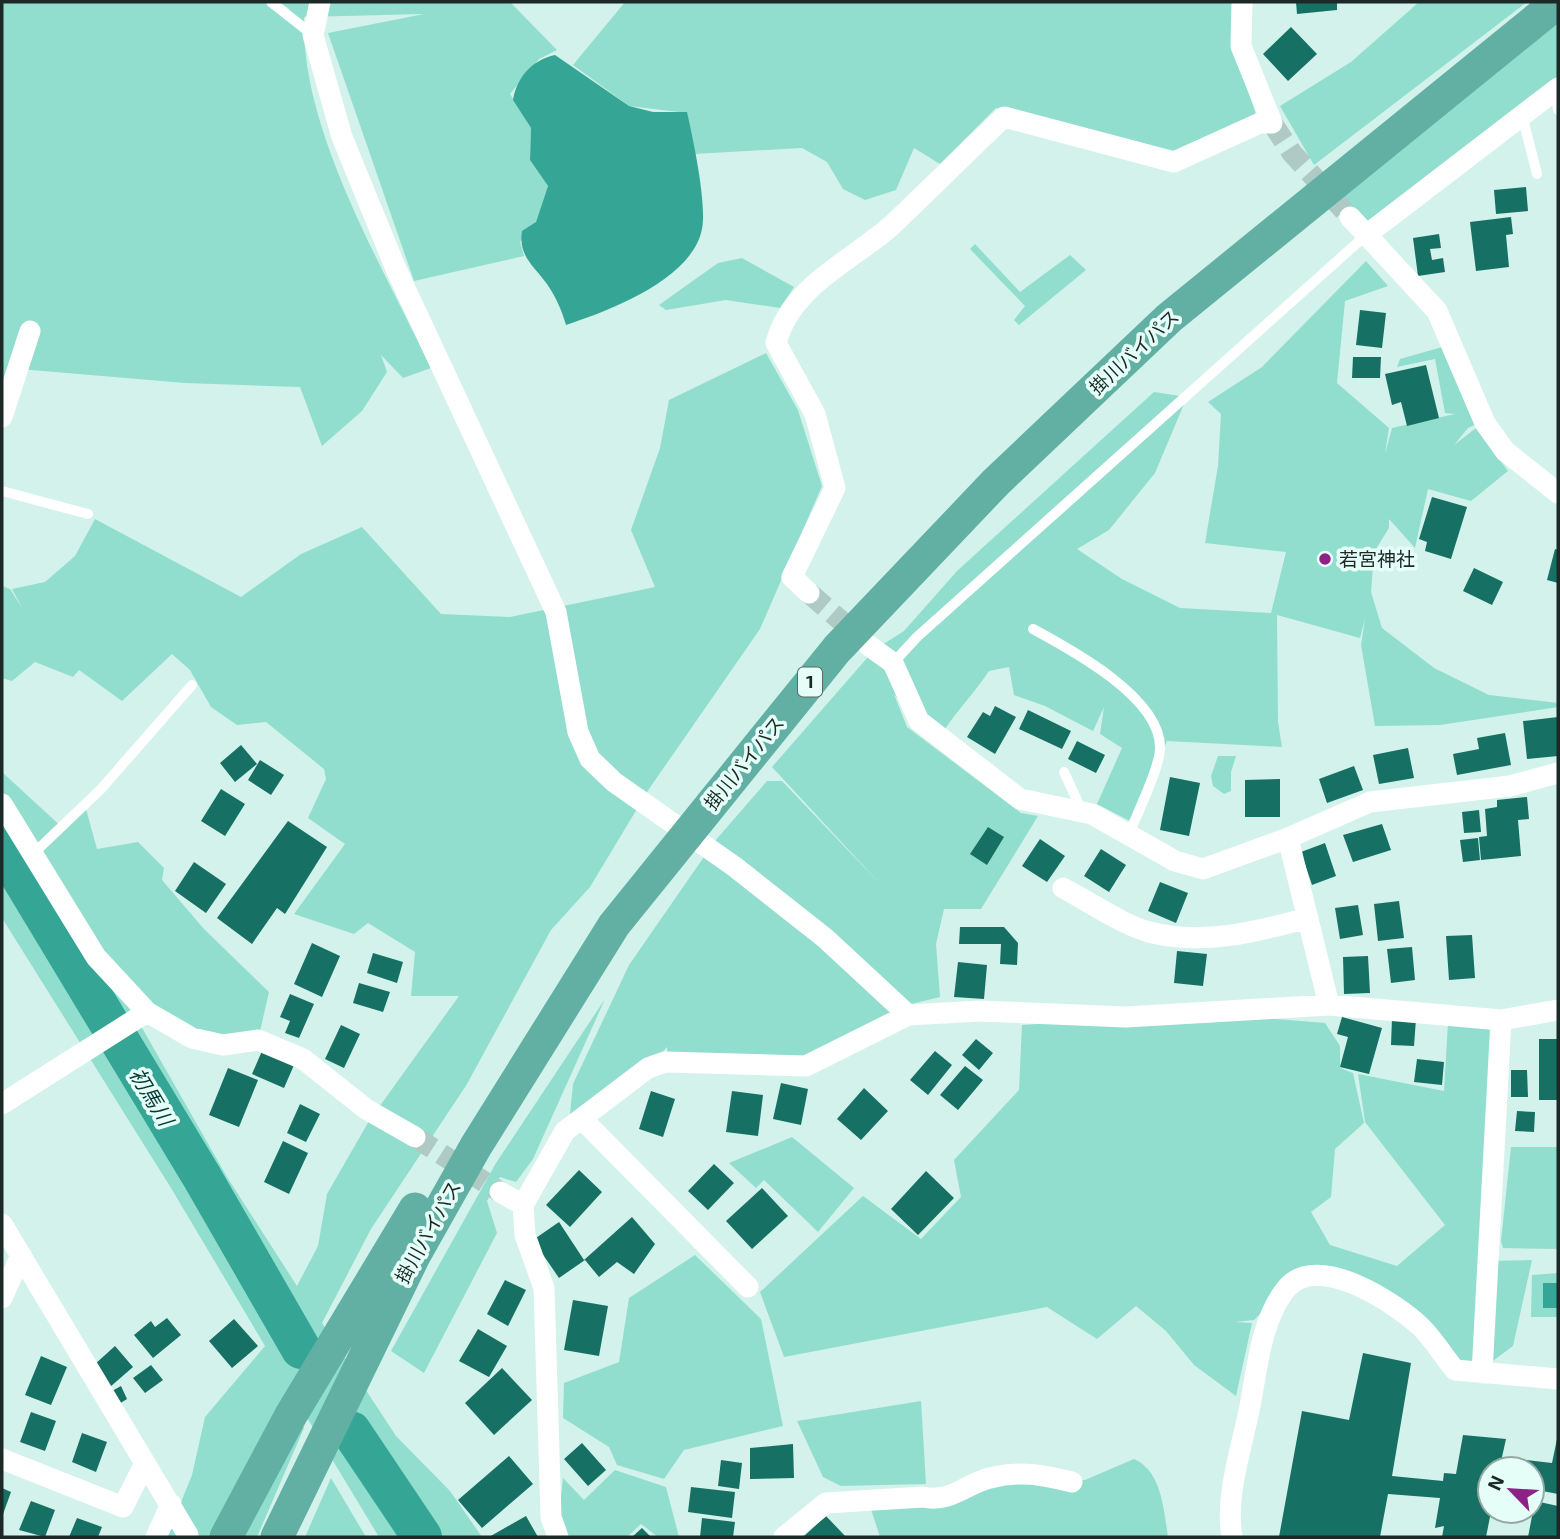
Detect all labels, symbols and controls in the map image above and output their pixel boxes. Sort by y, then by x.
street label: 掛川バイパス [1084,304,1183,399]
place label: 若宮神社 [1339,547,1415,570]
marker: 若宮神社 [1317,551,1333,567]
road number: 1 [798,668,822,696]
street label: 掛川バイパス [699,711,788,814]
water label: 初馬川 [125,1063,180,1131]
street label: 掛川バイパス [390,1176,465,1287]
north arrow [1476,1455,1546,1525]
text: N [1482,1472,1508,1494]

